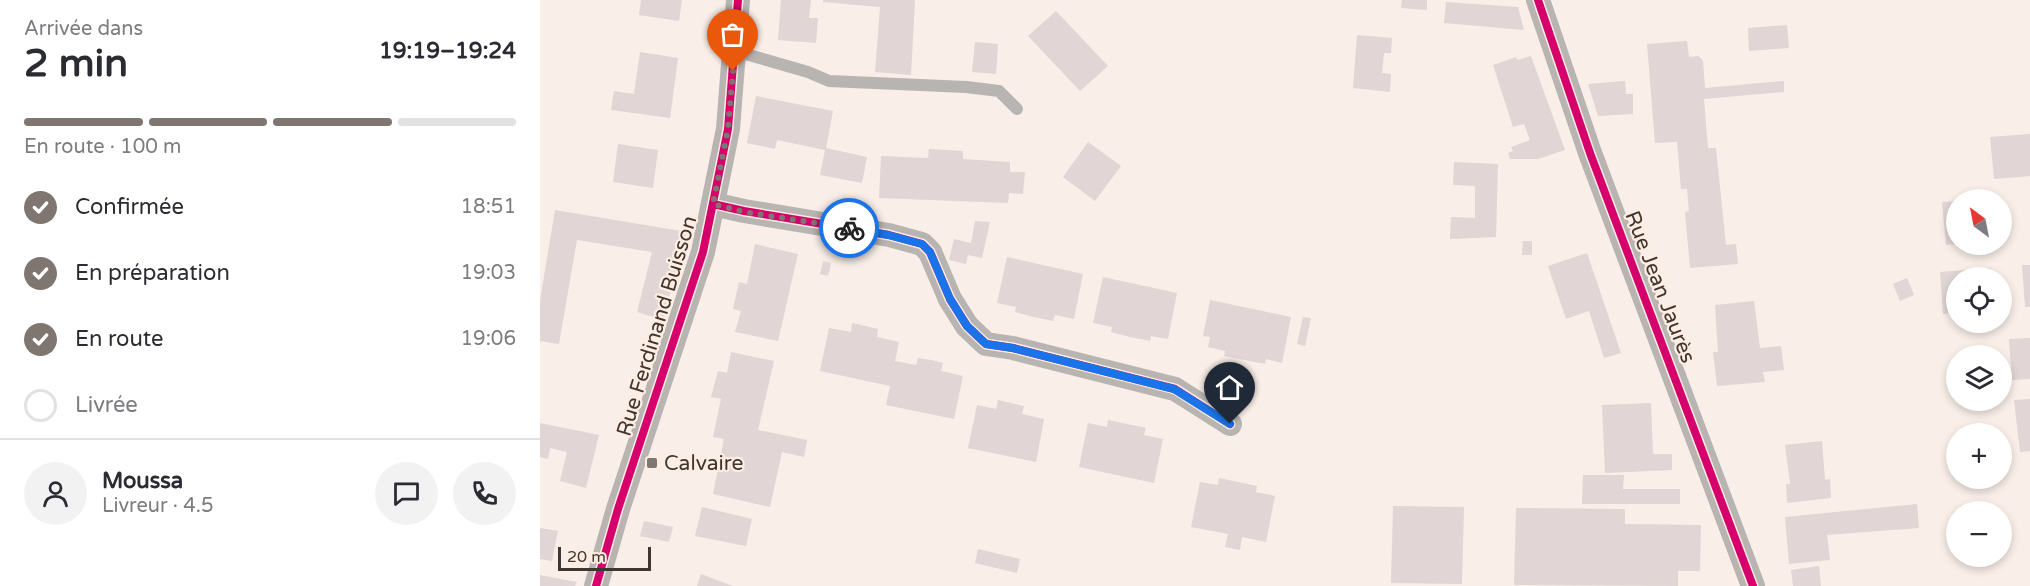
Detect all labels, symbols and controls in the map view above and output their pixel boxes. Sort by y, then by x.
pin [707,9,758,71]
text: Arrivée dans [24,17,143,41]
icon: bag [716,18,749,51]
text: 19:19–19:24 [379,38,516,64]
text: 2 min [24,40,128,87]
text: En route · 100 m [24,135,181,159]
north arrow [1946,189,2012,255]
map controls [1946,189,2012,567]
icon: check [24,191,57,224]
text: Confirmée [75,194,184,220]
text: 18:51 [461,195,516,219]
courier [819,198,879,258]
street label: Rue Jean Jaurès [1620,207,1700,367]
icon: bike [833,212,866,245]
street label: Rue Ferdinand Buisson [612,213,702,439]
icon: check [24,257,57,290]
text: En préparation [75,260,230,286]
text: 19:03 [461,261,516,285]
button: locate [1946,267,2012,333]
icon: check [24,323,57,356]
text: En route [75,326,164,352]
text: 19:06 [461,327,516,351]
button: layers [1946,345,2012,411]
pin [1204,362,1255,424]
icon: home [1213,371,1246,404]
text: Livrée [75,392,138,418]
button: + [1946,423,2012,489]
place label: Calvaire [664,451,743,476]
marker: Calvaire [645,456,659,470]
button: person [24,462,87,525]
button: chat [375,462,438,525]
button: phone [453,462,516,525]
text: Moussa [102,468,183,494]
text: Livreur · 4.5 [102,494,214,518]
button: − [1946,501,2012,567]
scale bar [558,544,651,572]
text: 20 m [567,547,606,567]

